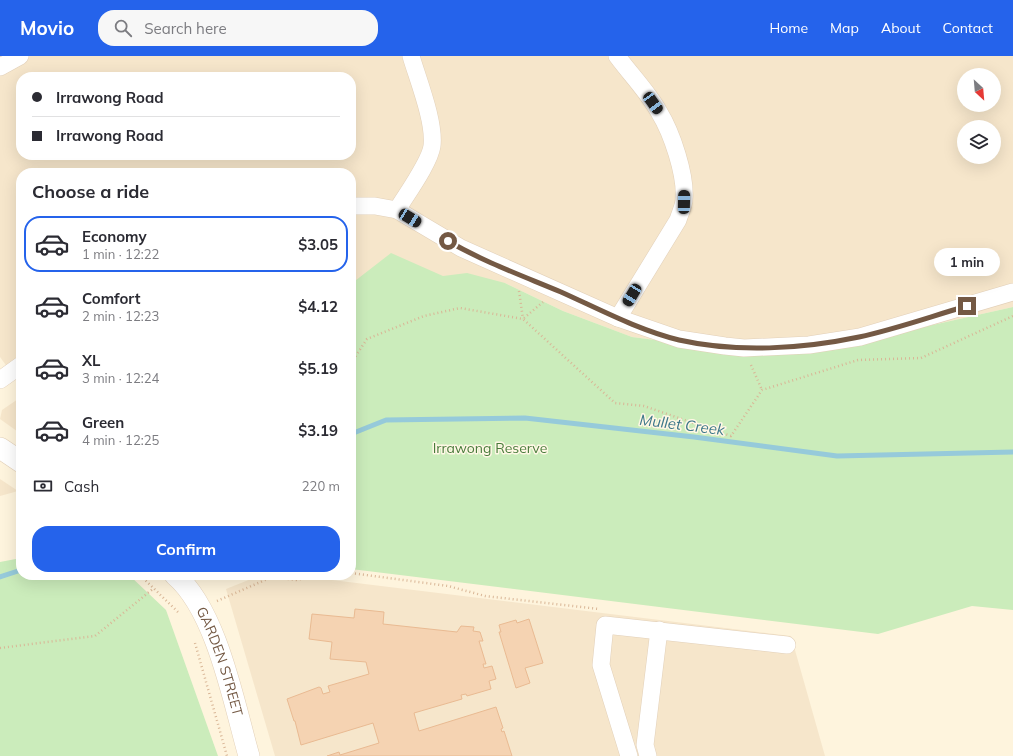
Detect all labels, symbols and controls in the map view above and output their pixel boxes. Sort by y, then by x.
search box [98,10,378,46]
text: Movio [20,16,74,40]
icon: search [112,17,134,39]
text: Search here [144,19,227,38]
text: Home [769,19,808,37]
text: Map [830,19,859,37]
text: About [881,19,921,37]
text: Contact [943,19,993,37]
north arrow [957,68,1001,112]
map controls [957,68,1001,164]
text: Irrawong Road [56,88,163,107]
car [641,90,665,116]
button: layers [957,120,1001,164]
text: Irrawong Road [56,126,163,145]
text: Choose a ride [32,180,149,203]
car [678,190,690,214]
car [397,207,423,229]
icon: car [34,226,70,262]
text: Economy [82,227,147,246]
route start [439,232,457,250]
text: $3.05 [298,235,338,254]
text: 1 min · 12:22 [82,246,159,262]
callout: 1 min [934,248,1000,276]
text: 1 min [950,254,984,270]
car [621,282,643,308]
icon: car [34,288,70,324]
text: Comfort [82,289,140,308]
text: $4.12 [298,297,338,316]
route end [958,297,976,315]
text: 2 min · 12:23 [82,308,159,324]
icon: car [34,350,70,386]
text: XL [82,351,100,370]
text: $5.19 [298,359,338,378]
text: 3 min · 12:24 [82,370,159,386]
water label: Mullet Creek [638,410,727,439]
icon: car [34,412,70,448]
text: Green [82,413,124,432]
text: $3.19 [298,421,338,440]
text: 4 min · 12:25 [82,432,159,448]
park label: Irrawong Reserve [433,439,547,457]
icon: cash [32,475,54,497]
text: Cash [64,477,99,496]
text: 220 m [302,478,340,494]
button: Confirm [32,526,340,572]
street label: GARDEN STREET [192,604,247,718]

